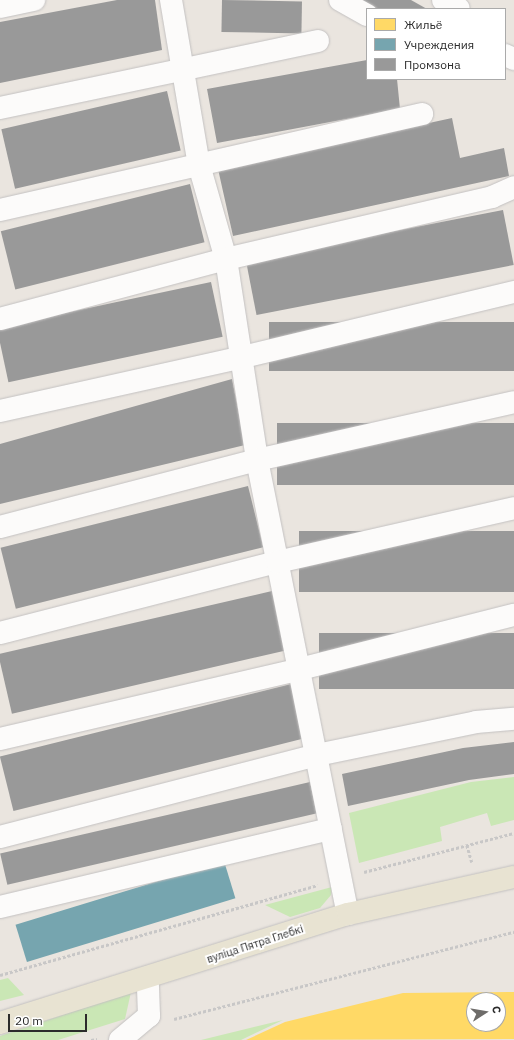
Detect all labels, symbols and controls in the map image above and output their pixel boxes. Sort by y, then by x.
legend [366,8,506,80]
text: Жильё [404,17,442,32]
text: Учреждения [404,37,474,52]
text: Промзона [404,57,461,72]
street label: вуліца Пятра Глебкі [205,922,305,966]
north arrow [466,992,506,1032]
text: С [489,1005,504,1015]
scale bar [10,1006,89,1032]
text: 20 m [15,1013,43,1028]

